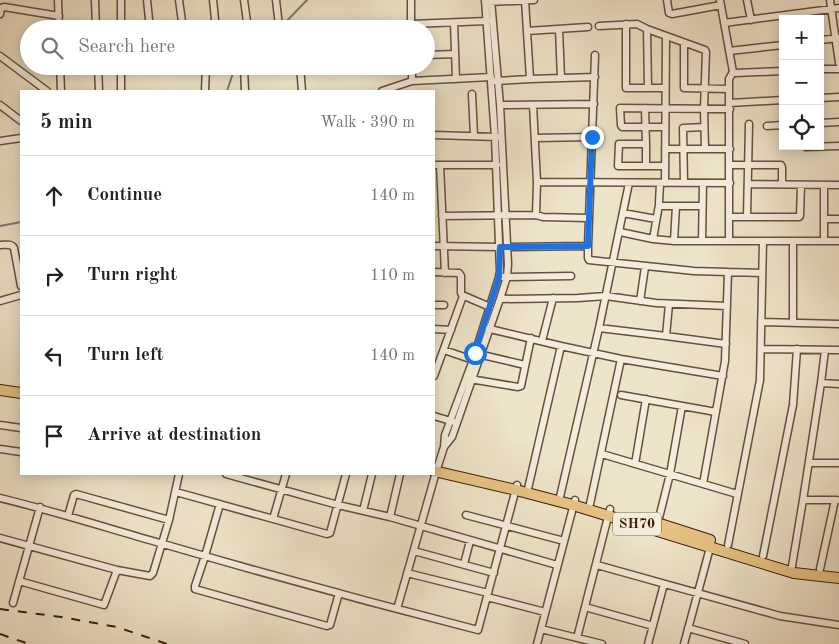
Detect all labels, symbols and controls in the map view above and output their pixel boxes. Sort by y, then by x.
map controls [779,15,824,150]
button: + [779,15,824,60]
search box [20,20,435,75]
icon: search [38,34,66,62]
text: Search here [78,38,175,57]
button: − [779,60,824,105]
button: locate [779,105,824,150]
text: 5 min [40,112,93,133]
text: Walk · 390 m [320,115,415,131]
route end [581,126,604,149]
icon: ahead [40,182,68,210]
text: Continue [87,186,162,205]
text: 140 m [370,188,415,204]
icon: right [40,262,68,290]
text: Turn right [87,266,177,285]
text: 110 m [370,268,415,284]
icon: left [40,342,68,370]
route start [464,342,487,365]
text: Turn left [87,346,164,365]
text: 140 m [370,348,415,364]
icon: arrive [40,422,68,450]
text: Arrive at destination [87,426,261,445]
road number: SH70 [613,512,661,536]

